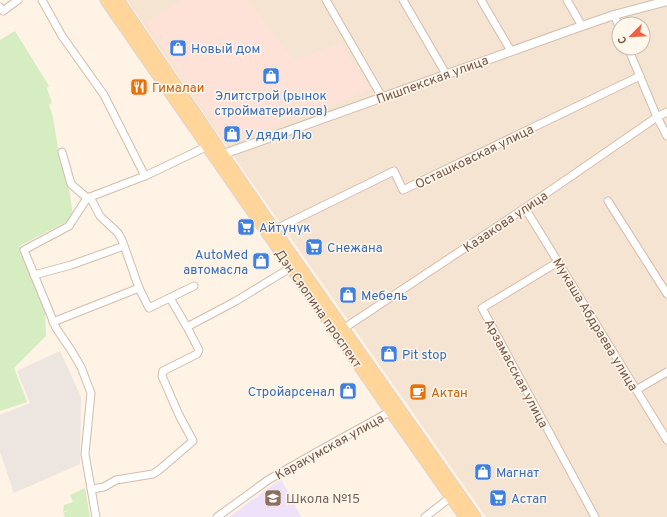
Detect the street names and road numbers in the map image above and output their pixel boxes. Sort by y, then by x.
street label: Пишпекская улица [375,53,491,109]
street label: Осташковская улица [413,122,537,193]
street label: Казакова улица [461,188,551,257]
street label: Дэн Сяопина проспект [270,247,364,372]
street label: Мукаша Абдраева улица [548,256,640,395]
street label: Арзамасская улица [480,317,551,431]
street label: Каракумская улица [273,411,387,484]

